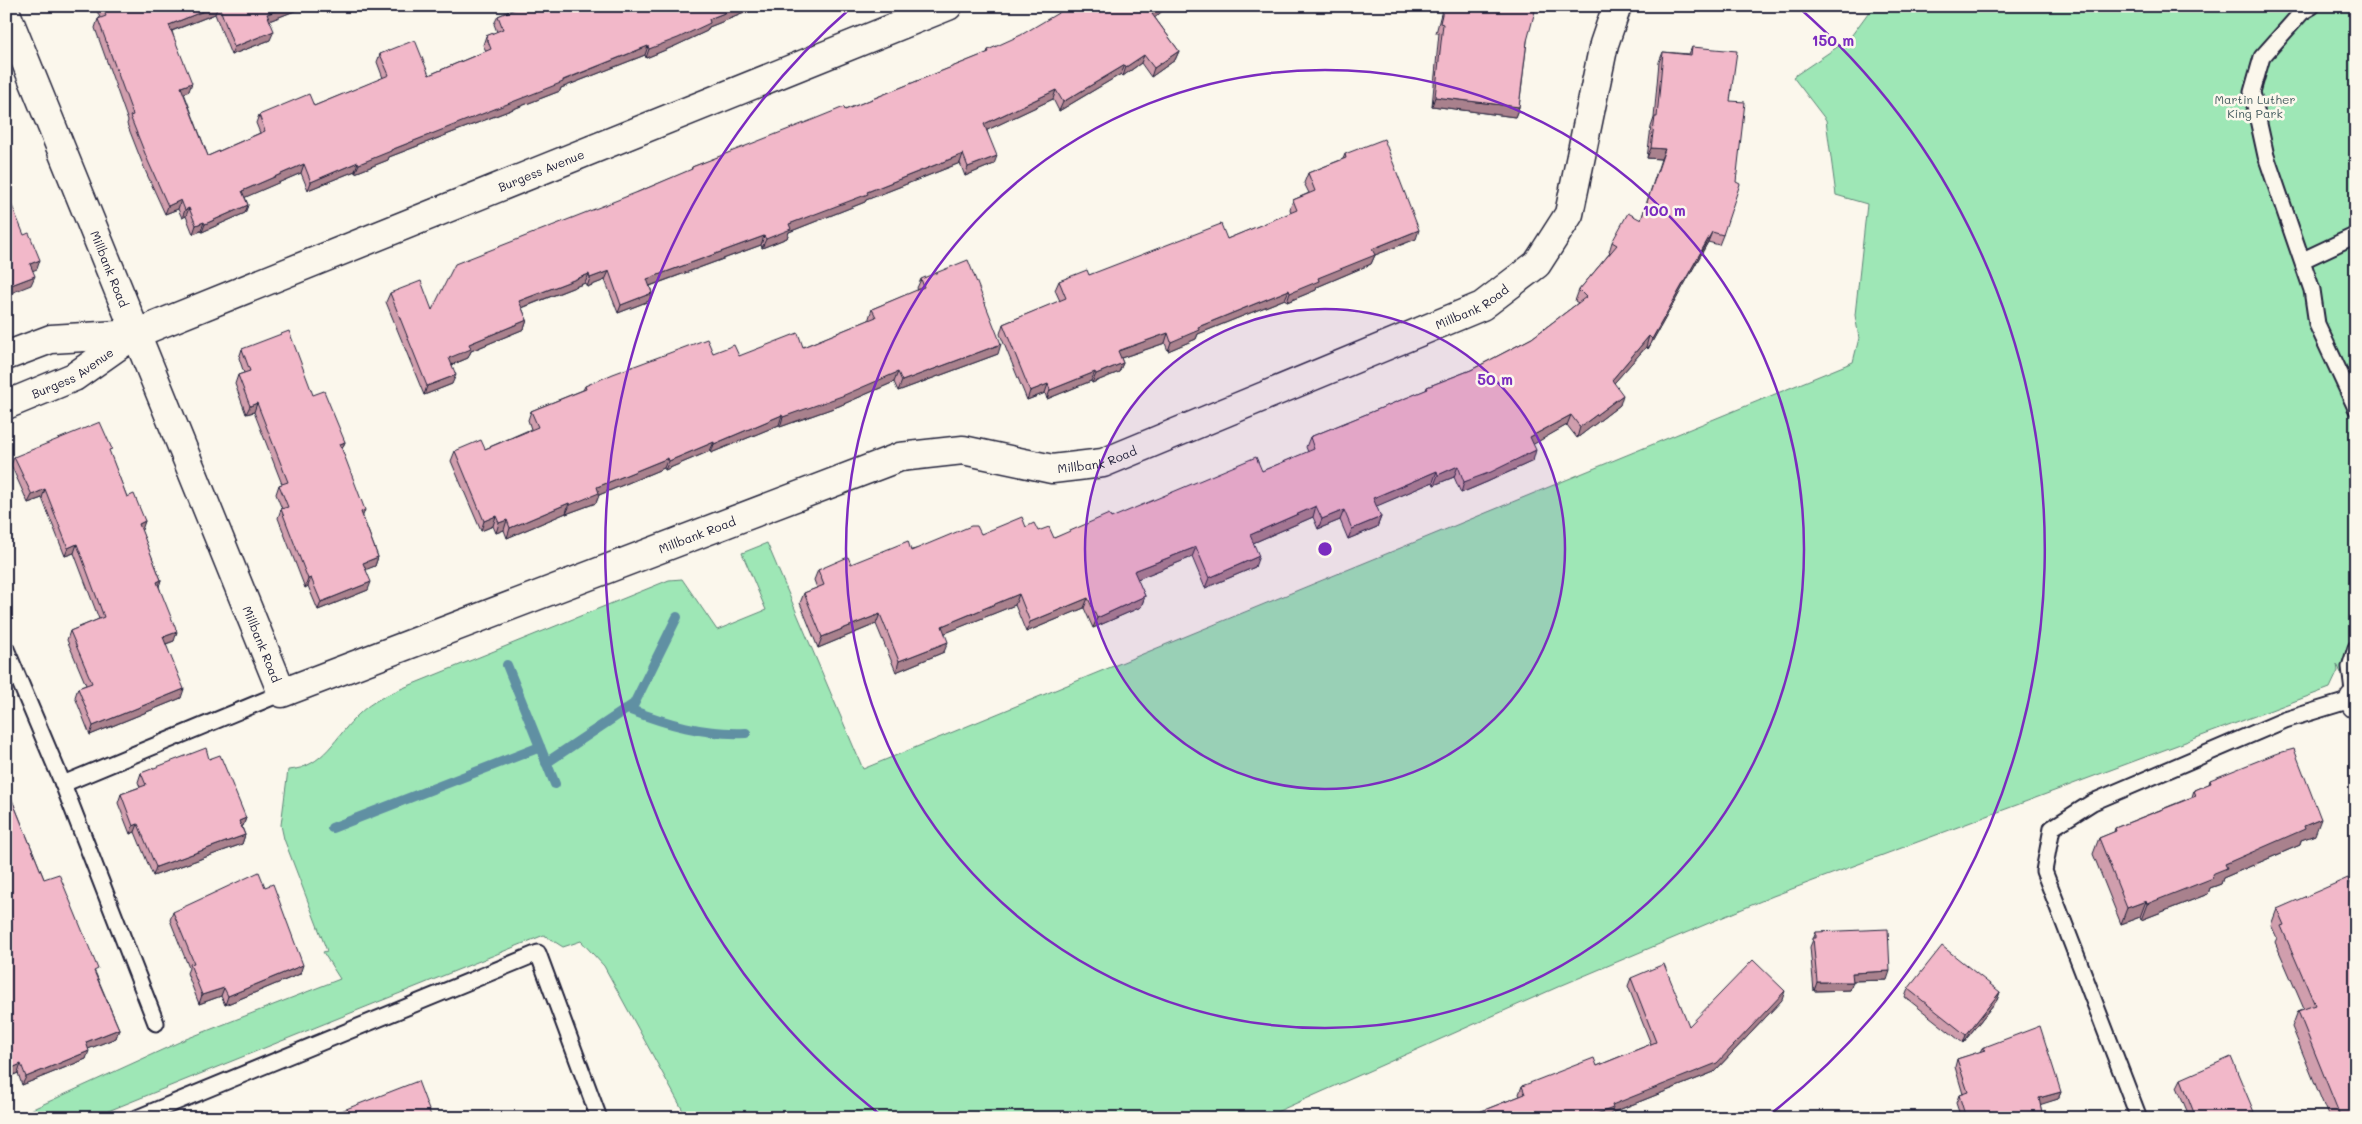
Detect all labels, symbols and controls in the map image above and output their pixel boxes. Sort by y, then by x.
text: 150 m [1812,30,1854,50]
park label: Martin Luther King Park [2215,91,2295,121]
street label: Burgess Avenue [496,146,586,195]
text: 100 m [1642,200,1686,220]
street label: Millbank Road [87,228,133,310]
street label: Millbank Road [1433,280,1512,333]
street label: Burgess Avenue [29,344,116,402]
text: 50 m [1477,369,1513,389]
street label: Millbank Road [1057,442,1139,476]
street label: Millbank Road [656,512,738,557]
centre of rings [1316,540,1334,558]
street label: Millbank Road [239,603,285,685]

